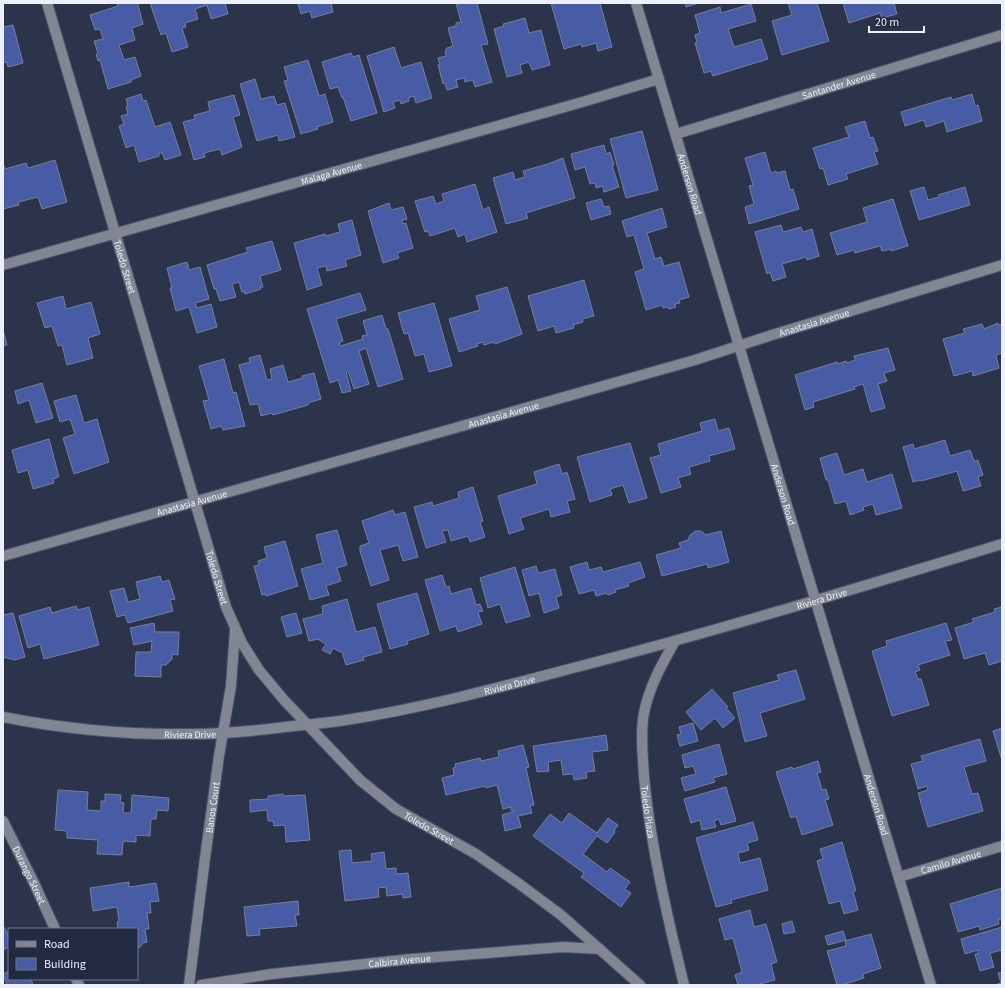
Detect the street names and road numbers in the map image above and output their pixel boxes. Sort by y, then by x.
street label: Santander Avenue [800,68,878,103]
street label: Anderson Road [674,152,705,217]
street label: Malaga Avenue [299,158,364,189]
street label: Toledo Street [110,238,139,296]
street label: Anastasia Avenue [777,306,851,340]
street label: Anastasia Avenue [467,399,541,432]
street label: Anderson Road [767,462,798,527]
street label: Anastasia Avenue [155,487,229,520]
street label: Toledo Street [202,549,231,607]
street label: Riviera Drive [795,585,849,614]
street label: Riviera Drive [483,672,537,699]
street label: Riviera Drive [164,727,216,742]
street label: Anderson Road [860,772,892,837]
street label: Banos Court [202,781,223,834]
street label: Toledo Plaza [637,785,658,839]
street label: Toledo Street [401,809,457,849]
street label: Durango Street [9,844,49,907]
street label: Camilo Avenue [919,847,983,878]
street label: Calbira Avenue [368,951,431,972]

